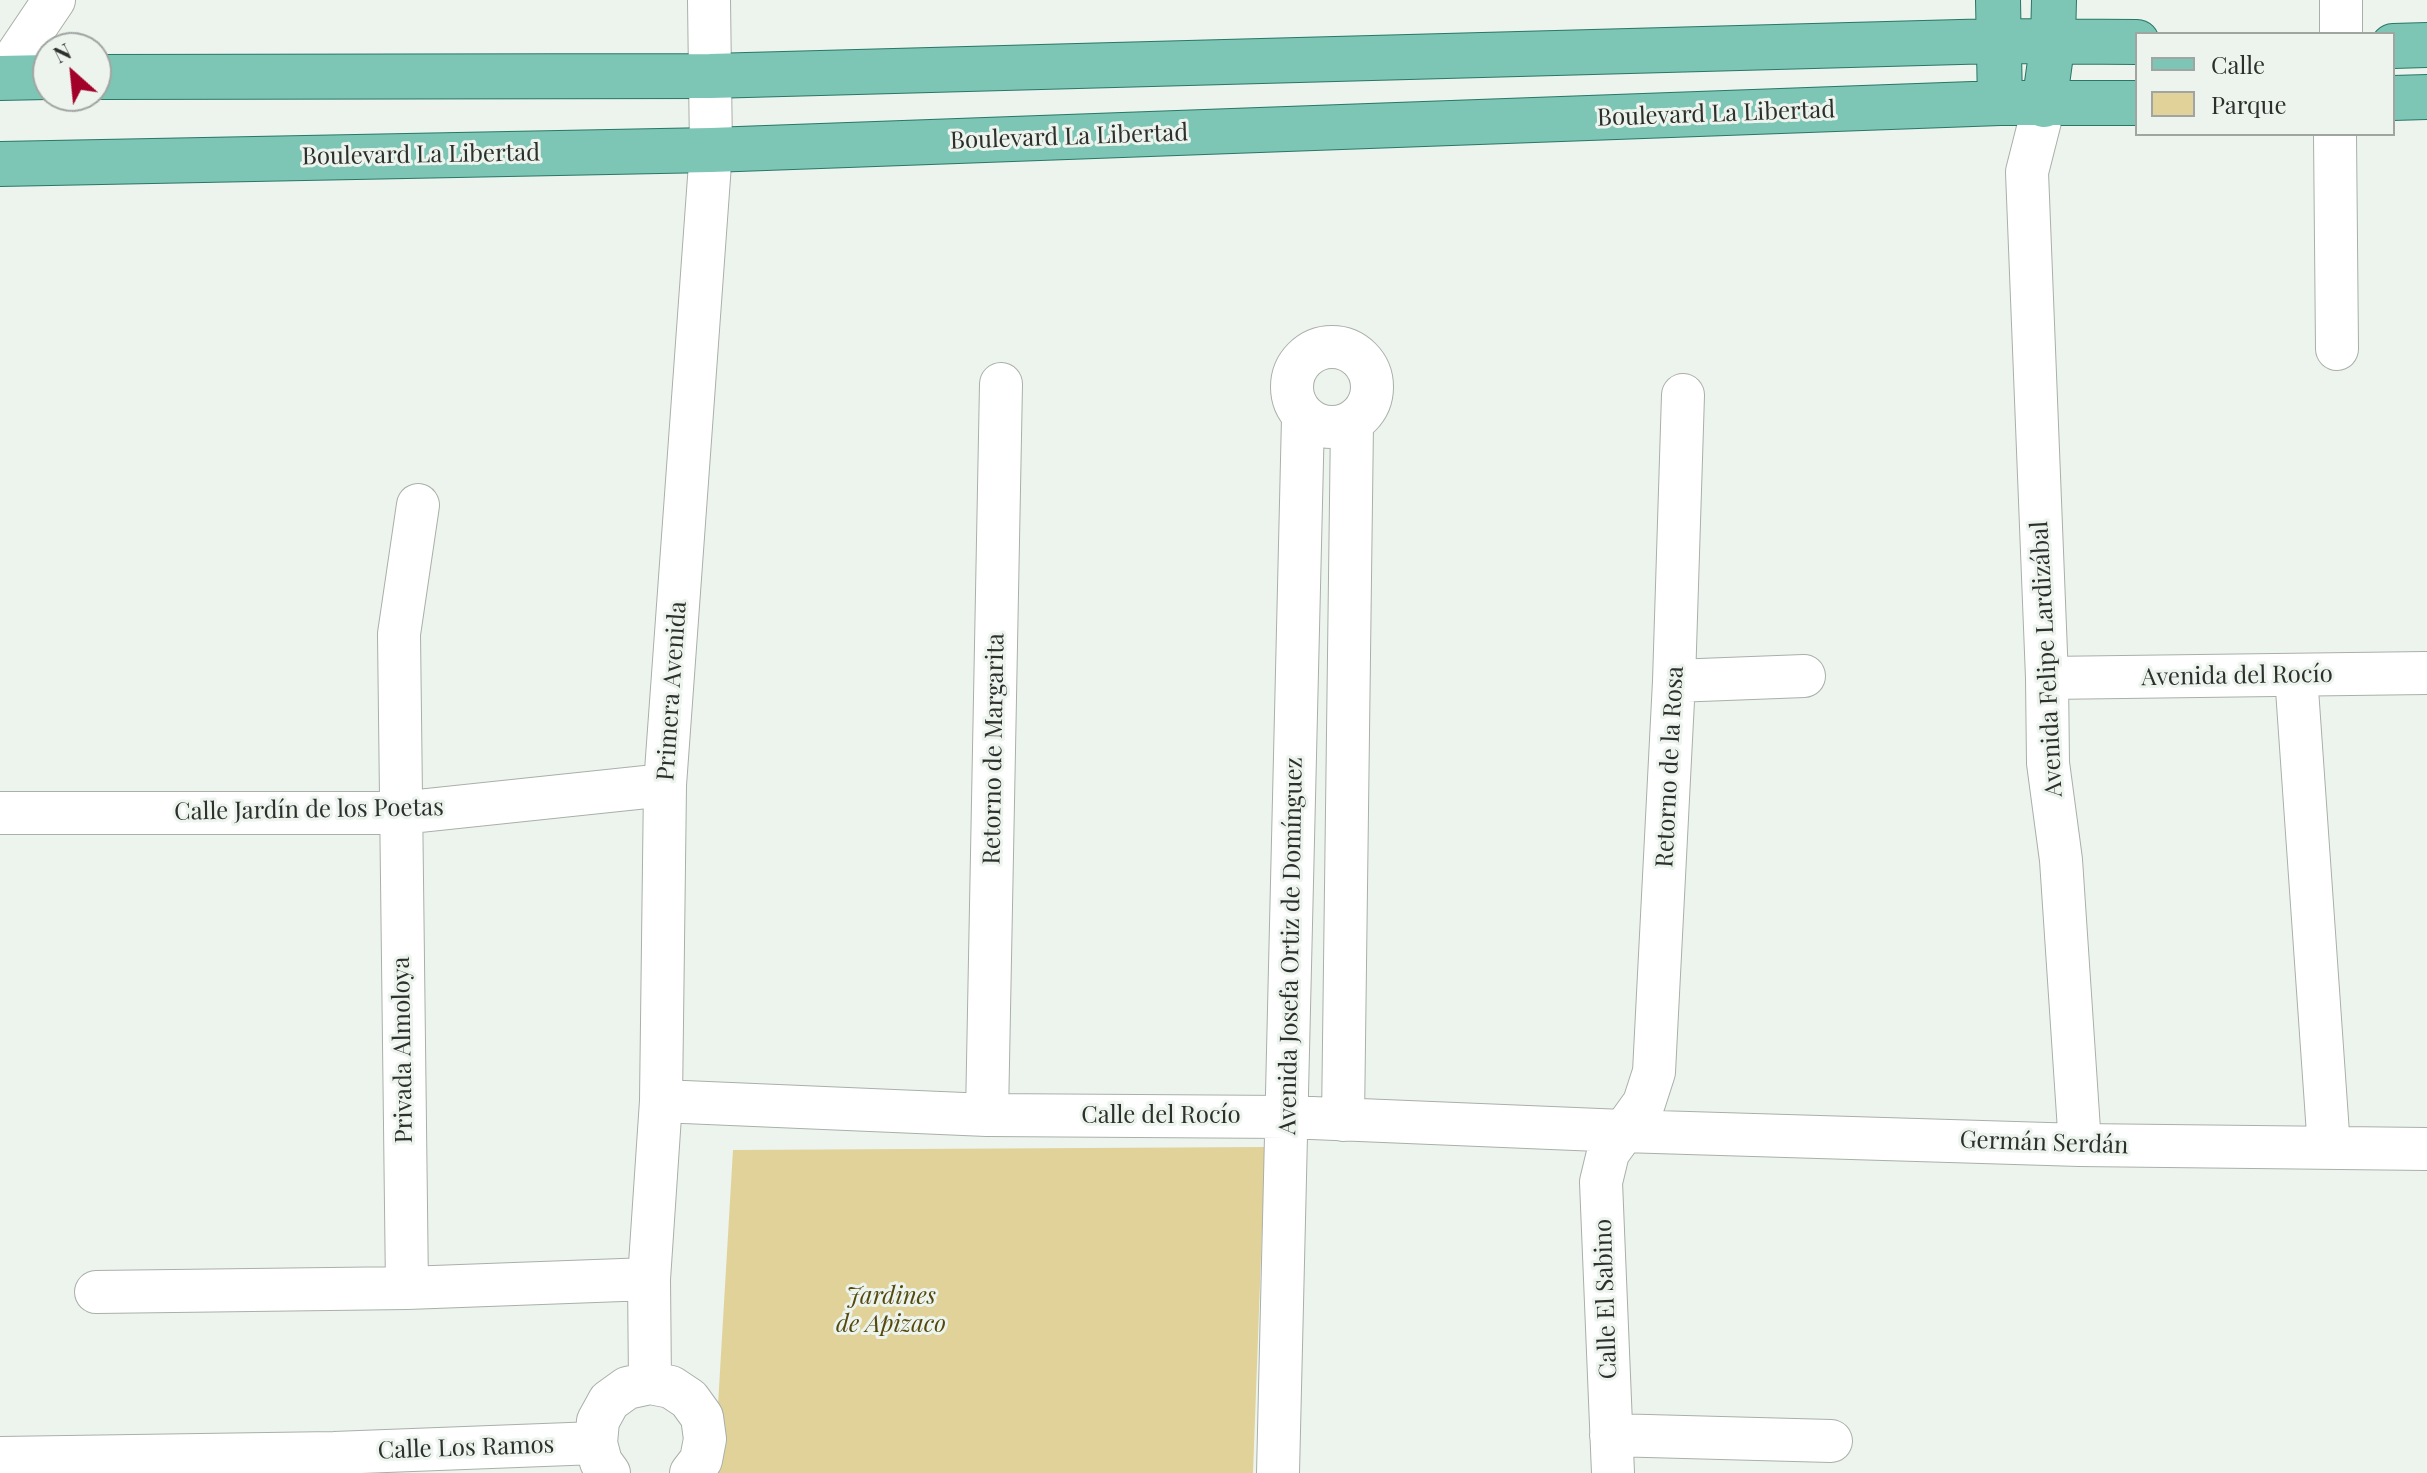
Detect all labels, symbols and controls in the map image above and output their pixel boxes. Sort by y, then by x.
north arrow [32,32,112,112]
legend [2135,32,2395,136]
text: N [48,35,76,69]
text: Calle [2211,48,2265,80]
text: Parque [2211,88,2287,120]
street label: Boulevard La Libertad [1596,95,1836,133]
street label: Boulevard La Libertad [949,118,1189,156]
street label: Boulevard La Libertad [302,139,540,171]
street label: Avenida Felipe Lardizábal [2025,520,2069,798]
street label: Primera Avenida [651,600,693,782]
street label: Retorno de Margarita [978,633,1010,865]
street label: Avenida del Rocío [2141,660,2333,692]
street label: Retorno de la Rosa [1650,666,1690,868]
street label: Avenida Josefa Ortiz de Domínguez [1273,757,1309,1135]
street label: Calle Jardín de los Poetas [174,793,444,827]
street label: Privada Almoloya [387,956,419,1144]
street label: Calle del Rocío [1081,1102,1241,1130]
street label: Germán Serdán [1959,1126,2129,1160]
street label: Calle El Sabino [1589,1218,1623,1380]
park label: Jardines de Apizaco [836,1283,946,1339]
street label: Calle Los Ramos [377,1431,555,1465]

